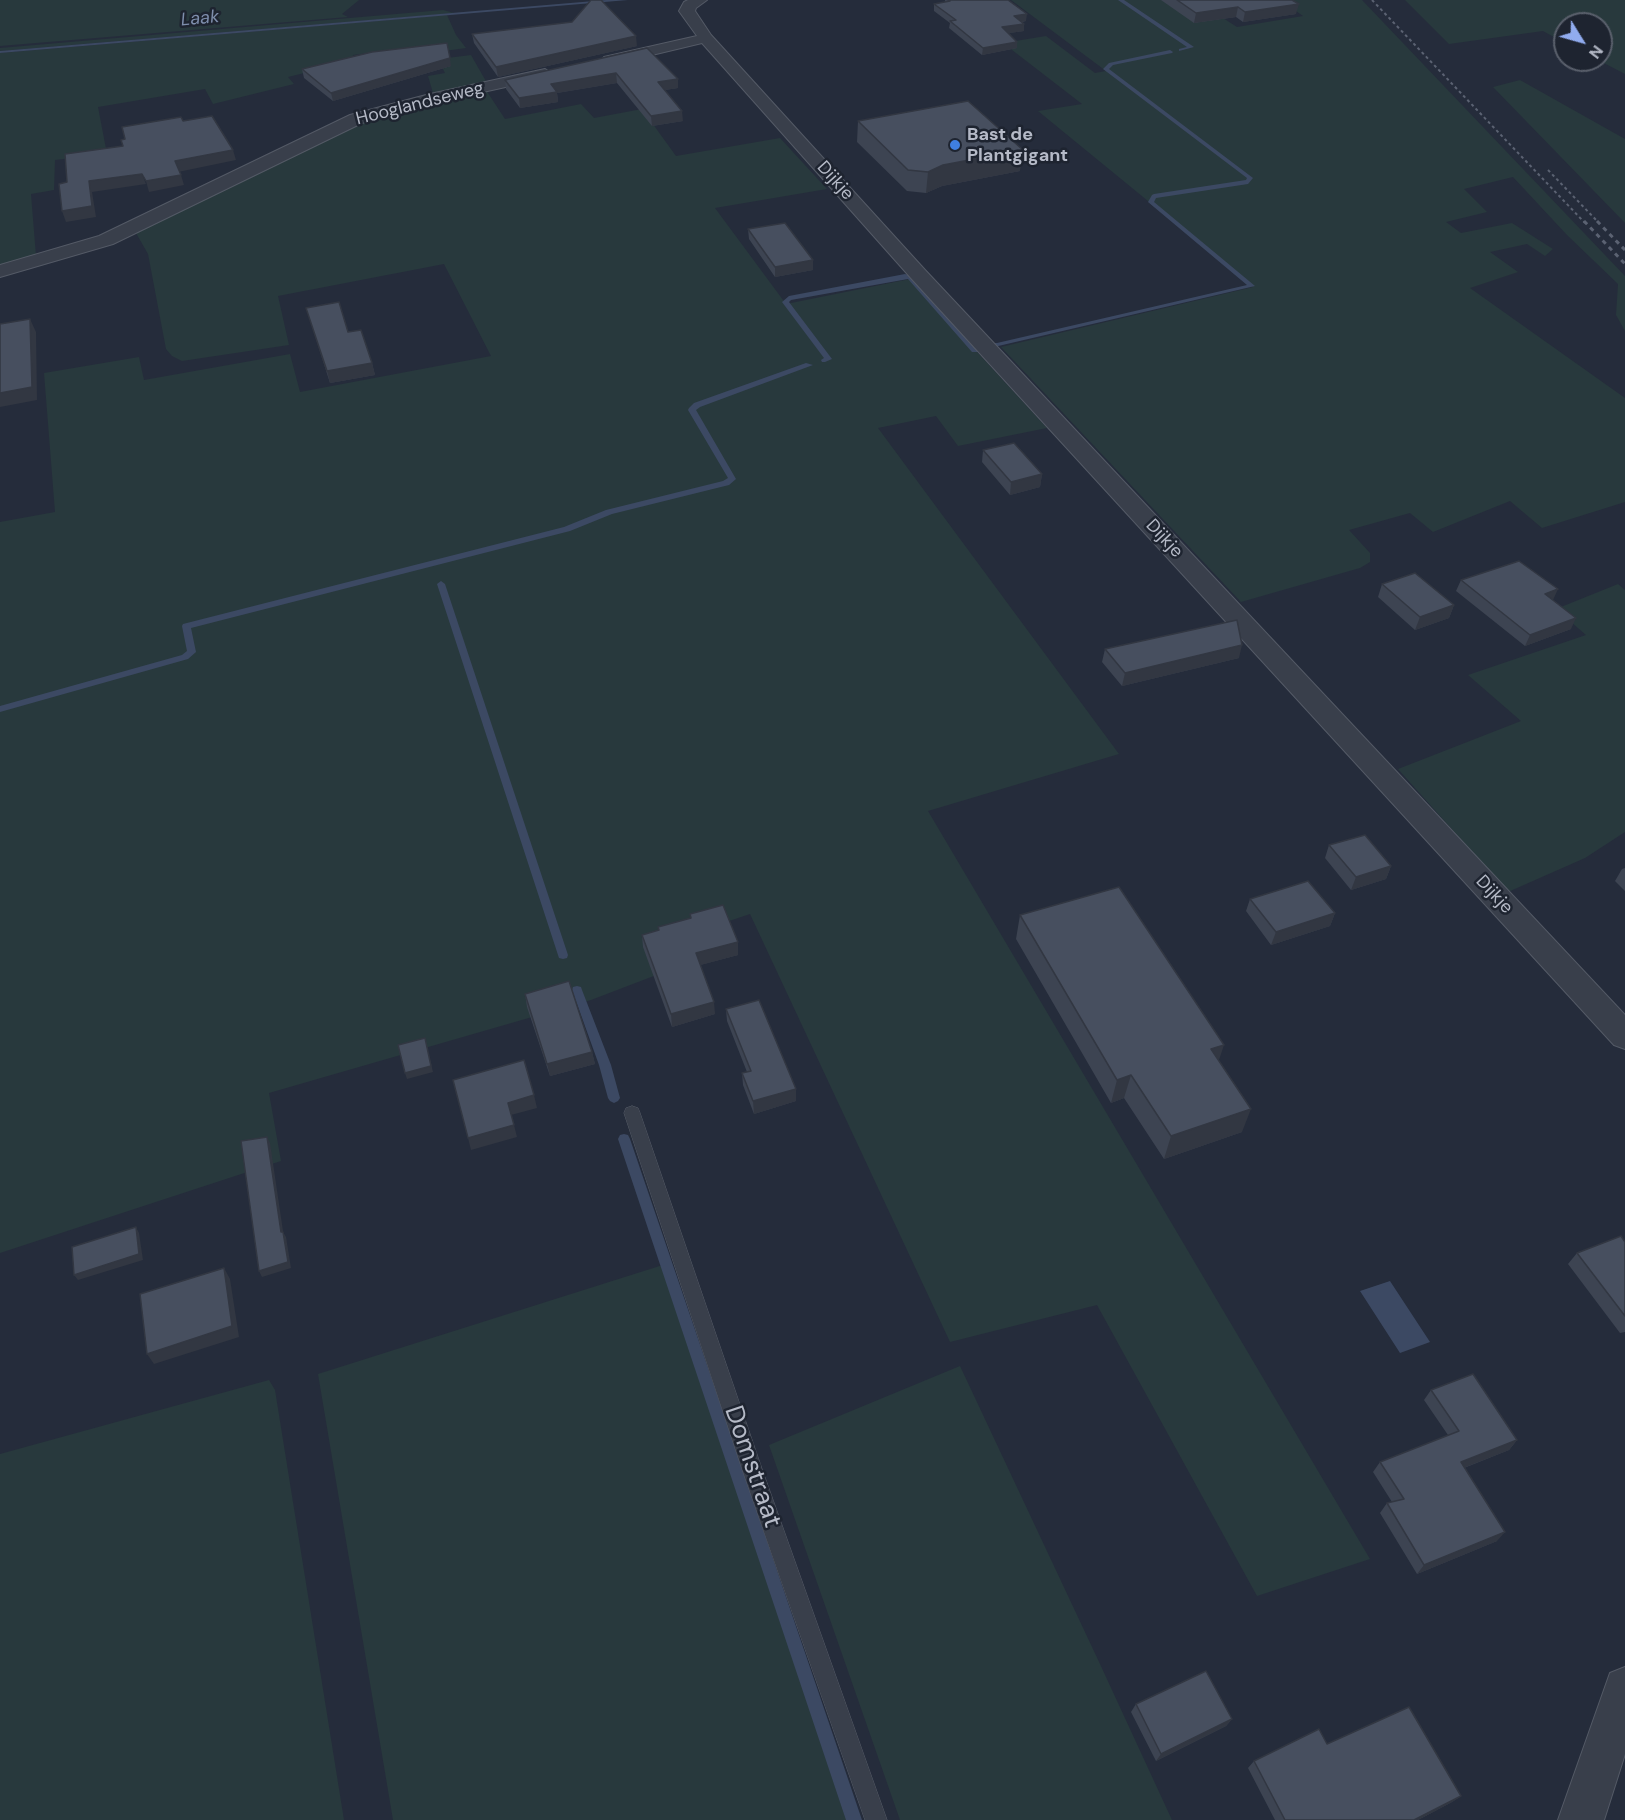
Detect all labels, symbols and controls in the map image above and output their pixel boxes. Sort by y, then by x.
water label: Laak [180,7,220,31]
north arrow [1553,12,1613,72]
text: N [1584,41,1608,63]
street label: Hooglandseweg [354,78,486,130]
place label: Bast de Plantgigant [967,124,1068,166]
marker: Bast de Plantgigant [948,138,962,152]
street label: Dijkje [812,157,858,205]
street label: Dijkje [1141,515,1187,563]
street label: Dijkje [1471,871,1517,919]
street label: Domstraat [717,1402,787,1532]

